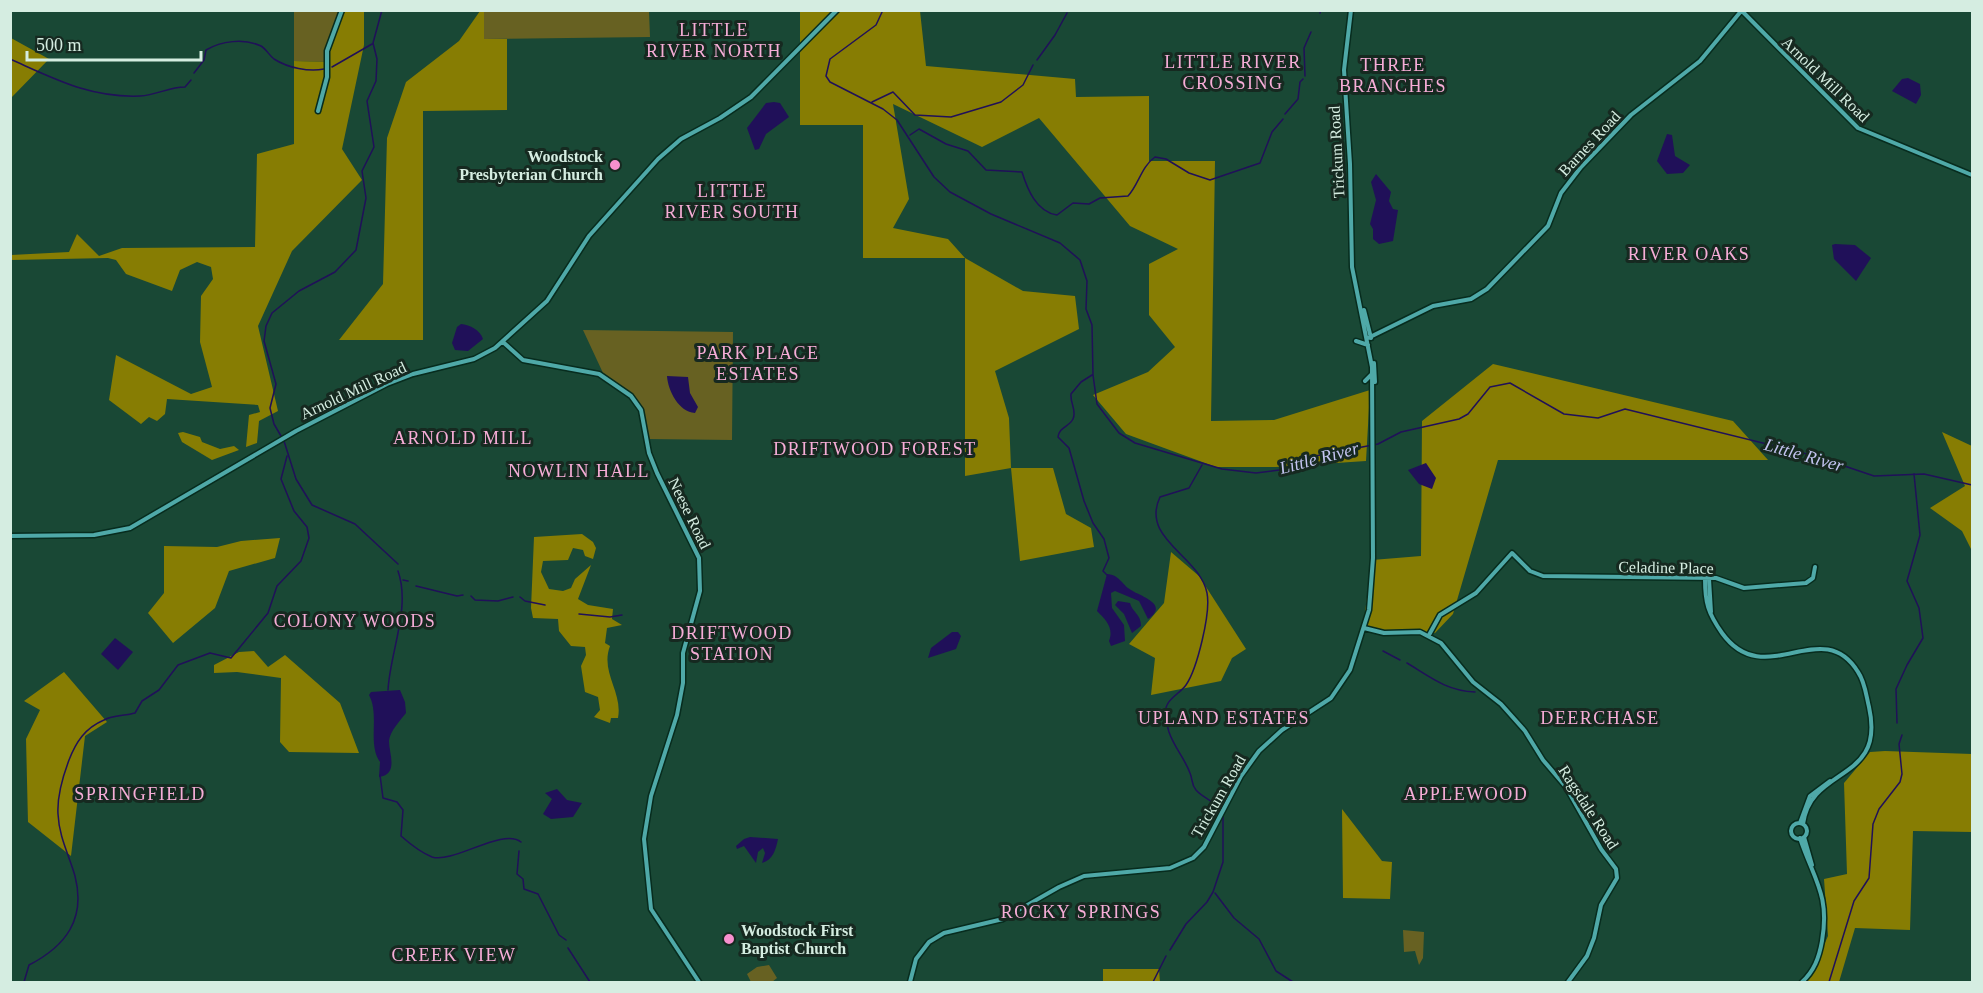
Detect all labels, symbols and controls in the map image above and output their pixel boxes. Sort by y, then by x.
district label: LITTLE RIVER NORTH [646,20,782,61]
scale bar [27,24,201,62]
street label: Arnold Mill Road [1779,33,1873,125]
text: 500 m [36,35,82,55]
district label: LITTLE RIVER CROSSING [1164,52,1302,93]
district label: THREE BRANCHES [1339,55,1447,96]
street label: Trickum Road [1326,105,1347,199]
street label: Barnes Road [1555,107,1624,179]
place label: Woodstock Presbyterian Church [459,148,603,184]
marker: Woodstock Presbyterian Church [608,158,622,172]
district label: LITTLE RIVER SOUTH [664,181,800,222]
district label: RIVER OAKS [1628,244,1750,264]
district label: PARK PLACE ESTATES [697,343,819,384]
street label: Arnold Mill Road [298,359,409,422]
district label: ARNOLD MILL [393,428,533,448]
water label: Little River [1761,434,1847,476]
water label: Little River [1276,438,1362,478]
district label: DRIFTWOOD FOREST [773,439,977,459]
district label: NOWLIN HALL [508,461,650,481]
street label: Neese Road [665,475,714,551]
street label: Celadine Place [1618,558,1714,577]
district label: COLONY WOODS [274,611,436,631]
district label: DRIFTWOOD STATION [671,623,793,664]
district label: UPLAND ESTATES [1138,708,1310,728]
district label: DEERCHASE [1540,708,1660,728]
street label: Trickum Road [1188,752,1249,840]
street label: Ragsdale Road [1554,762,1622,853]
district label: SPRINGFIELD [74,784,206,804]
district label: APPLEWOOD [1404,784,1528,804]
district label: ROCKY SPRINGS [1001,902,1161,922]
place label: Woodstock First Baptist Church [741,922,854,958]
marker: Woodstock First Baptist Church [722,932,736,946]
district label: CREEK VIEW [391,945,517,965]

